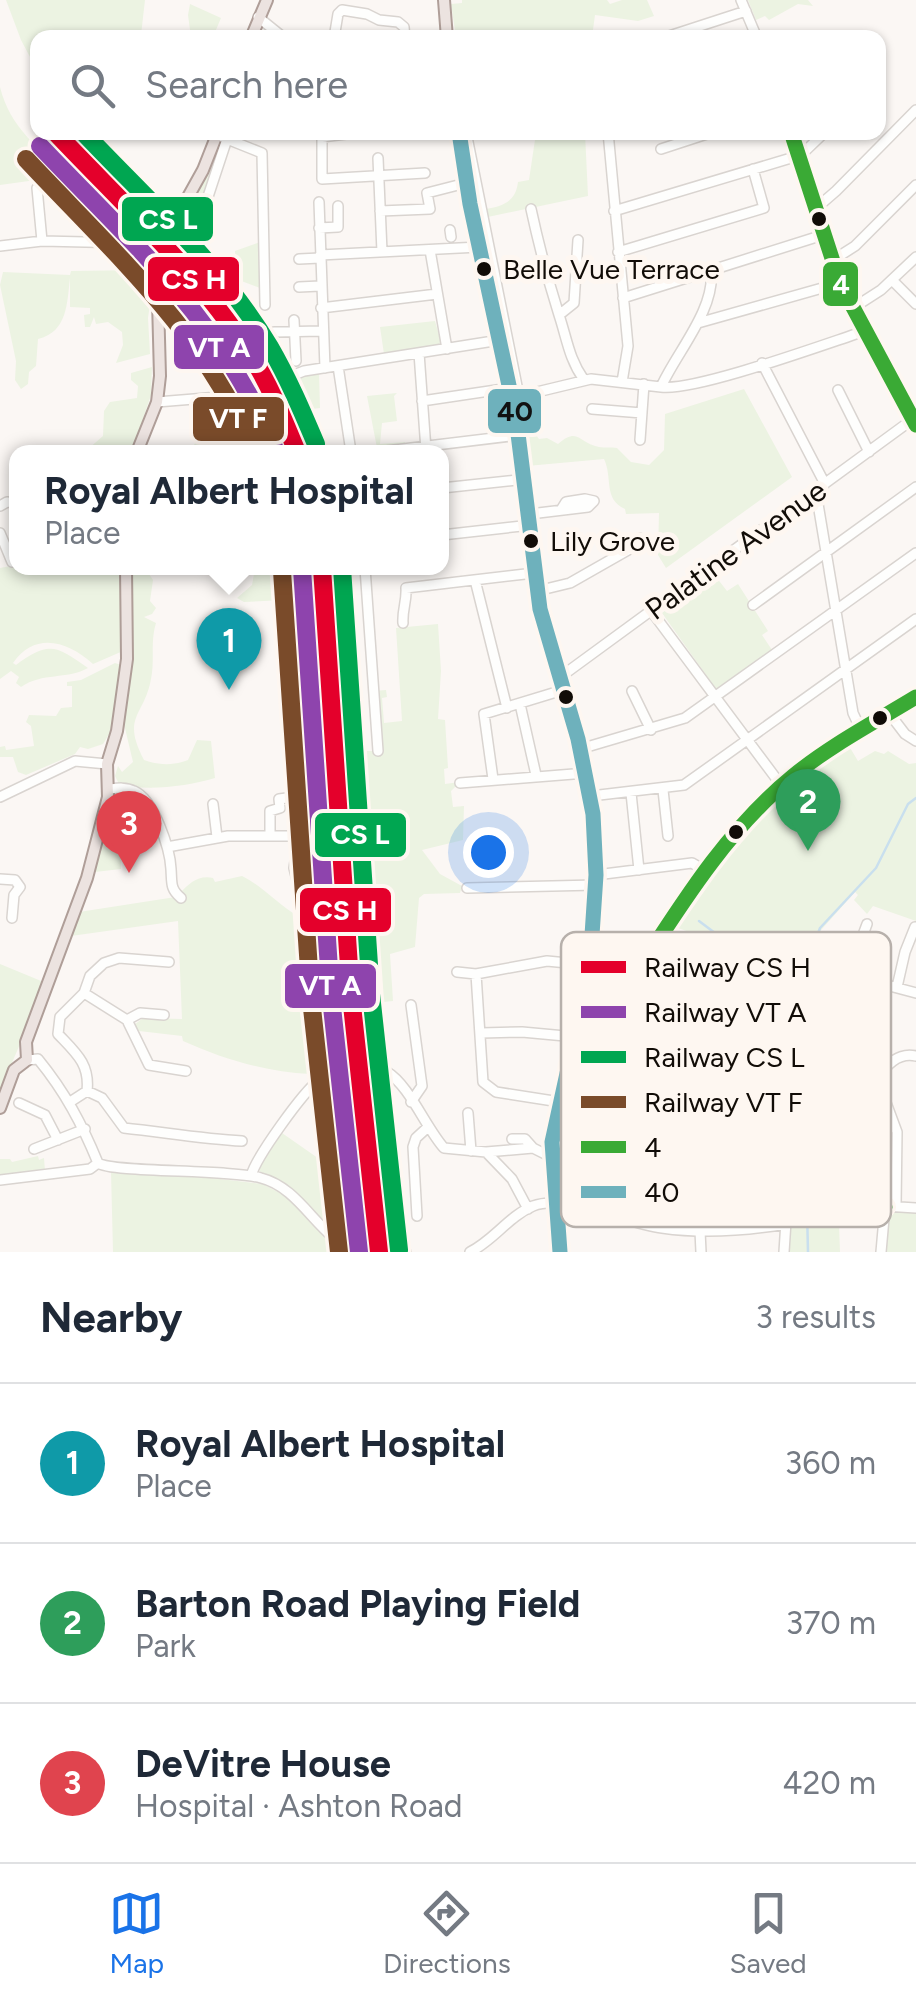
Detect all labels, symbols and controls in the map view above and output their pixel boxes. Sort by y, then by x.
search box [30,30,886,140]
icon: search [65,58,120,113]
text: Search here [145,62,348,108]
line badge: CS L [120,195,215,243]
text: CS L [139,202,198,236]
unlabelled marker [809,209,829,229]
place label: Belle Vue Terrace [503,252,720,286]
line badge: CS H [146,255,241,303]
marker: Belle Vue Terrace [474,259,494,279]
line badge: 4 [821,260,860,308]
text: CS H [162,262,226,296]
text: 4 [832,267,850,301]
line badge: VT A [172,323,266,371]
text: VT A [187,330,251,364]
line badge: 40 [486,387,543,435]
text: 40 [497,394,533,428]
line badge: VT F [191,395,286,443]
text: VT F [209,401,267,435]
popup [9,445,449,575]
text: Royal Albert Hospital [44,468,414,514]
street label: Palatine Avenue [638,472,833,628]
text: Place [44,514,121,552]
place label: Lily Grove [550,524,675,558]
marker: Lily Grove [521,531,541,551]
pin: 1 [196,608,262,690]
unlabelled marker [556,687,576,707]
unlabelled marker [870,708,890,728]
pin: 2 [776,768,840,851]
pin: 3 [96,790,162,873]
line badge: CS L [313,811,408,859]
text: CS L [331,817,390,851]
unlabelled marker [726,822,746,842]
your location [463,827,514,878]
line badge: CS H [298,886,393,934]
text: CS H [313,893,377,927]
legend [561,932,891,1227]
text: Railway CS H [644,950,811,984]
line badge: VT A [283,962,378,1010]
text: VT A [298,968,362,1002]
text: Railway VT A [644,995,807,1029]
text: Railway CS L [644,1040,805,1074]
text: Railway VT F [644,1085,803,1119]
text: 4 [644,1130,661,1164]
text: 40 [644,1175,679,1209]
text: Nearby [40,1292,182,1343]
text: 3 results [756,1298,876,1336]
text: Royal Albert Hospital [135,1421,505,1467]
text: 1 [66,1444,79,1482]
text: 360 m [785,1444,876,1482]
text: Place [135,1467,212,1505]
text: Barton Road Playing Field [135,1581,580,1627]
text: 2 [63,1604,82,1642]
text: 370 m [786,1604,876,1642]
text: Park [135,1627,196,1665]
text: DeVitre House [135,1741,391,1787]
text: 3 [64,1764,81,1802]
text: 420 m [783,1764,876,1802]
text: Hospital · Ashton Road [135,1787,463,1825]
tab: Map [109,1886,164,1980]
tab: Directions [383,1886,511,1980]
tab: Saved [729,1886,807,1980]

